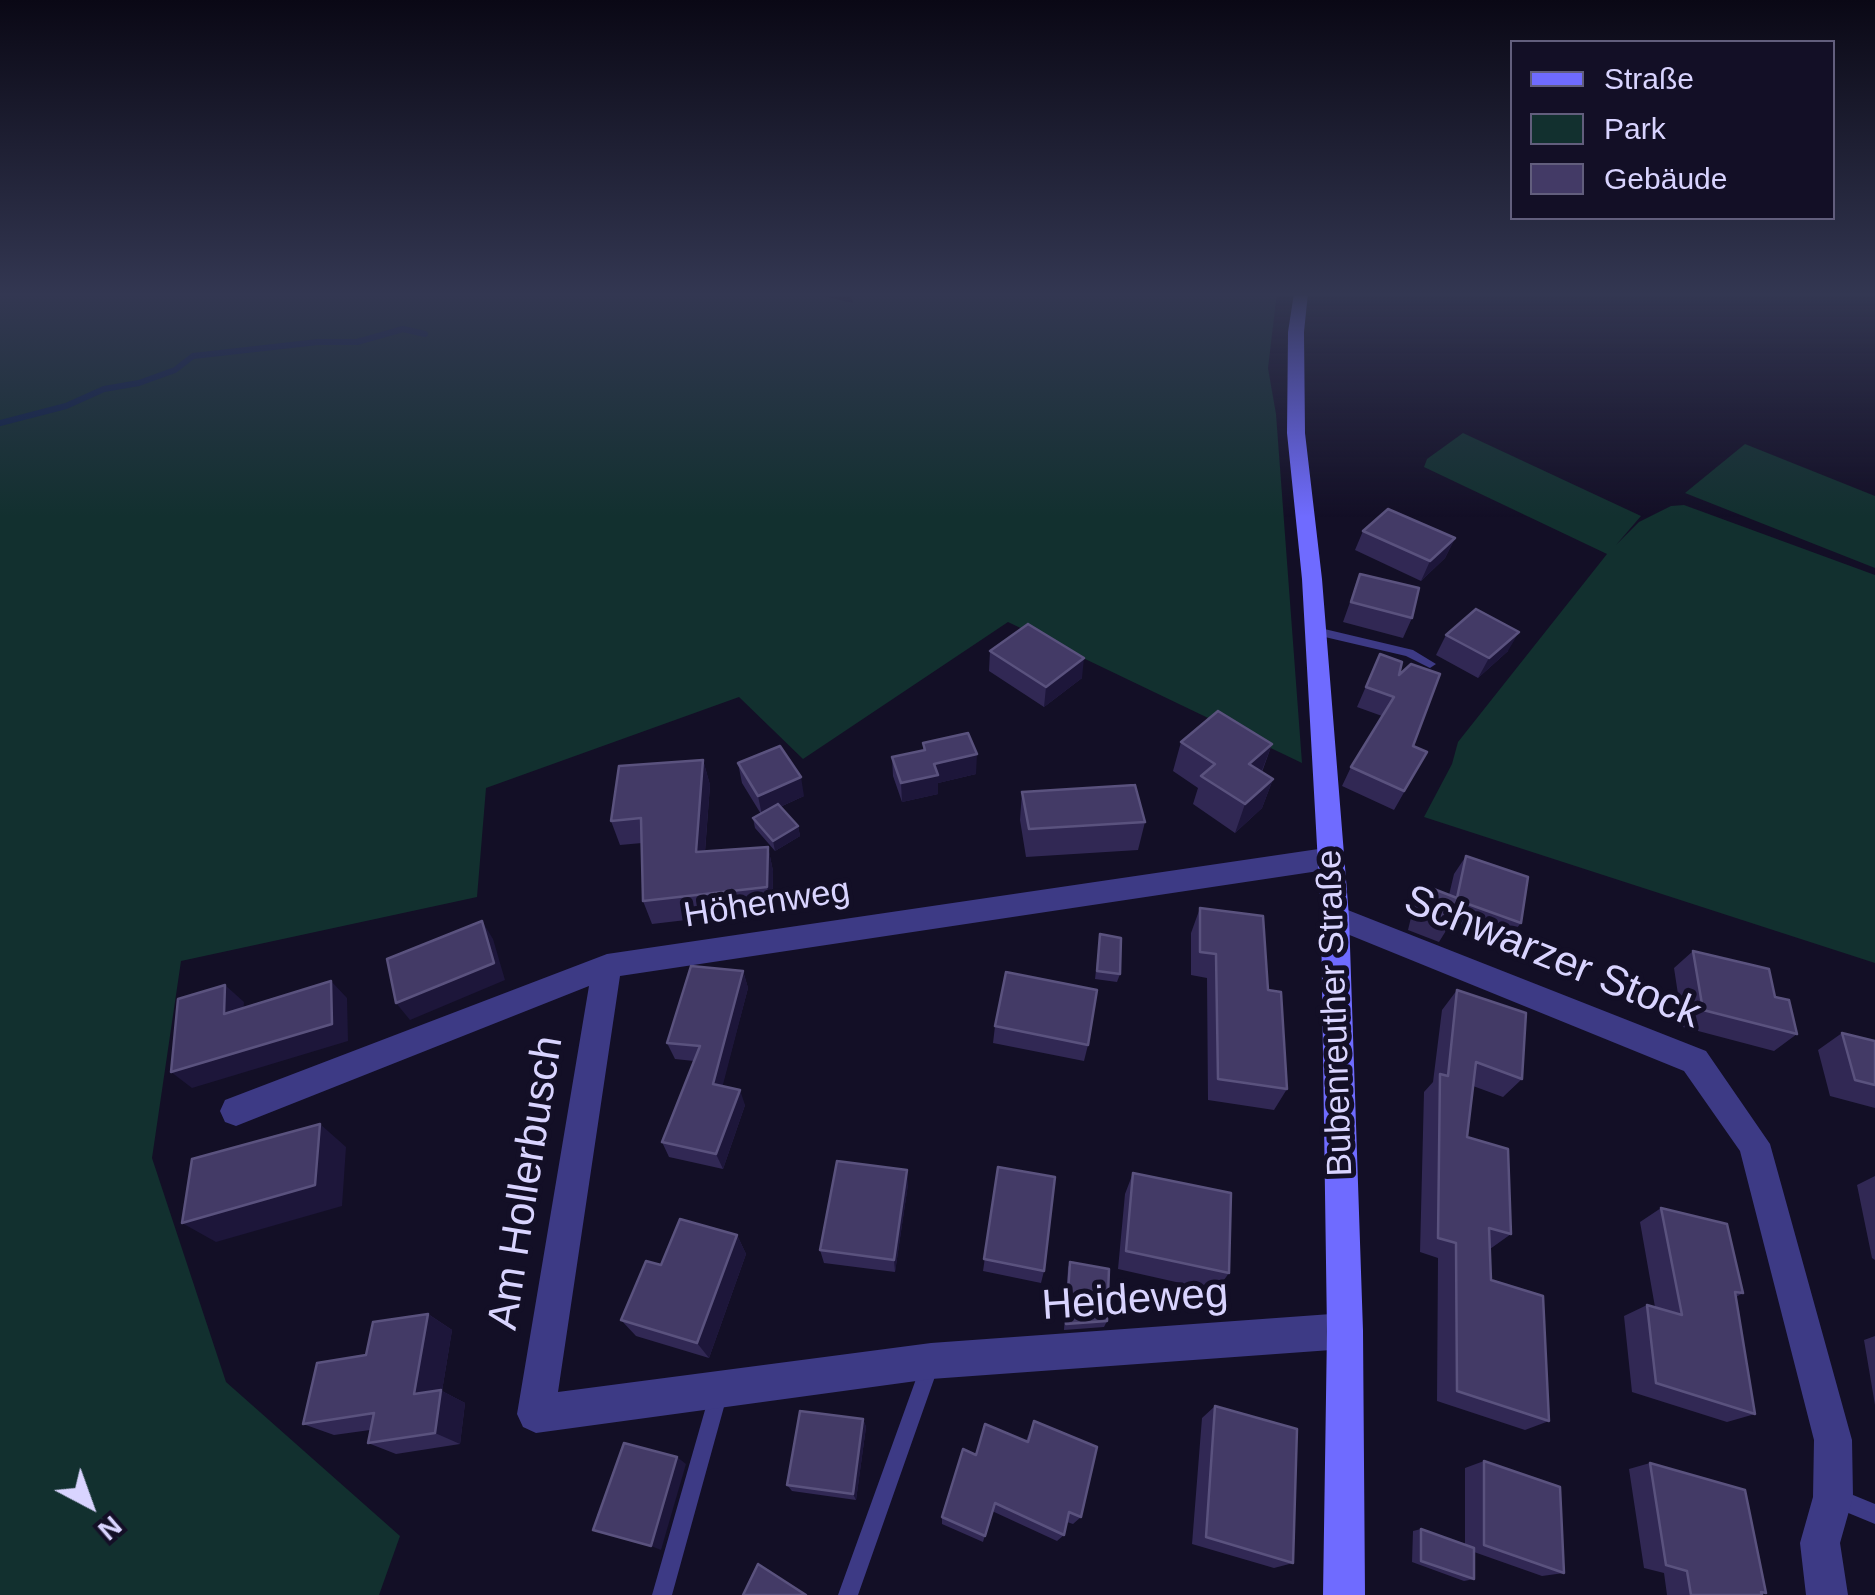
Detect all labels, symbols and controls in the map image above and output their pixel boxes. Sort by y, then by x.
legend [1510,40,1835,220]
text: Straße [1604,62,1694,95]
text: Park [1604,112,1666,145]
text: Gebäude [1604,162,1727,195]
street label: Bubenreuther Straße [1309,849,1363,1177]
street label: Höhenweg [681,870,853,938]
street label: Schwarzer Stock [1396,876,1708,1040]
street label: Am Hollerbusch [479,1033,575,1333]
street label: Heideweg [1040,1269,1230,1333]
north arrow [40,1455,140,1555]
text: N [92,1510,128,1546]

